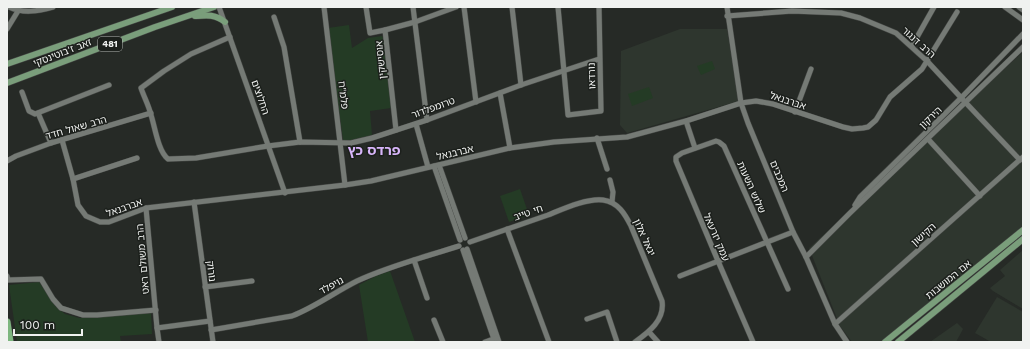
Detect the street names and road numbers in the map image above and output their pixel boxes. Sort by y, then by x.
street label: הרב דנגור [900,24,938,60]
street label: זאב ז'בוטינסקי [31,36,93,69]
road number: 481 [98,37,122,51]
street label: אוסישקין [373,40,388,80]
street label: נורדאו [586,62,597,90]
street label: החלוצים [249,78,272,116]
street label: פלמ"ח [336,80,351,110]
street label: אברבנאל [768,89,807,112]
street label: טרומפלדור [410,95,456,120]
street label: הירקון [917,104,944,131]
street label: הרב שאול חדד [44,114,108,141]
street label: אברבנאל [436,143,475,162]
street label: המכבים [768,159,791,194]
street label: שלוש השעות [735,160,768,215]
street label: אברבנאל [105,196,144,219]
street label: חי טייב [512,202,544,223]
street label: עמק יזרעאל [701,212,732,263]
street label: יגאל אלון [632,217,658,257]
street label: הקישון [909,221,938,248]
street label: הרב משולם ראט [134,223,151,295]
street label: אם המושבות [923,258,973,301]
street label: נורוק [205,260,218,282]
street label: נויפלד [317,274,346,297]

